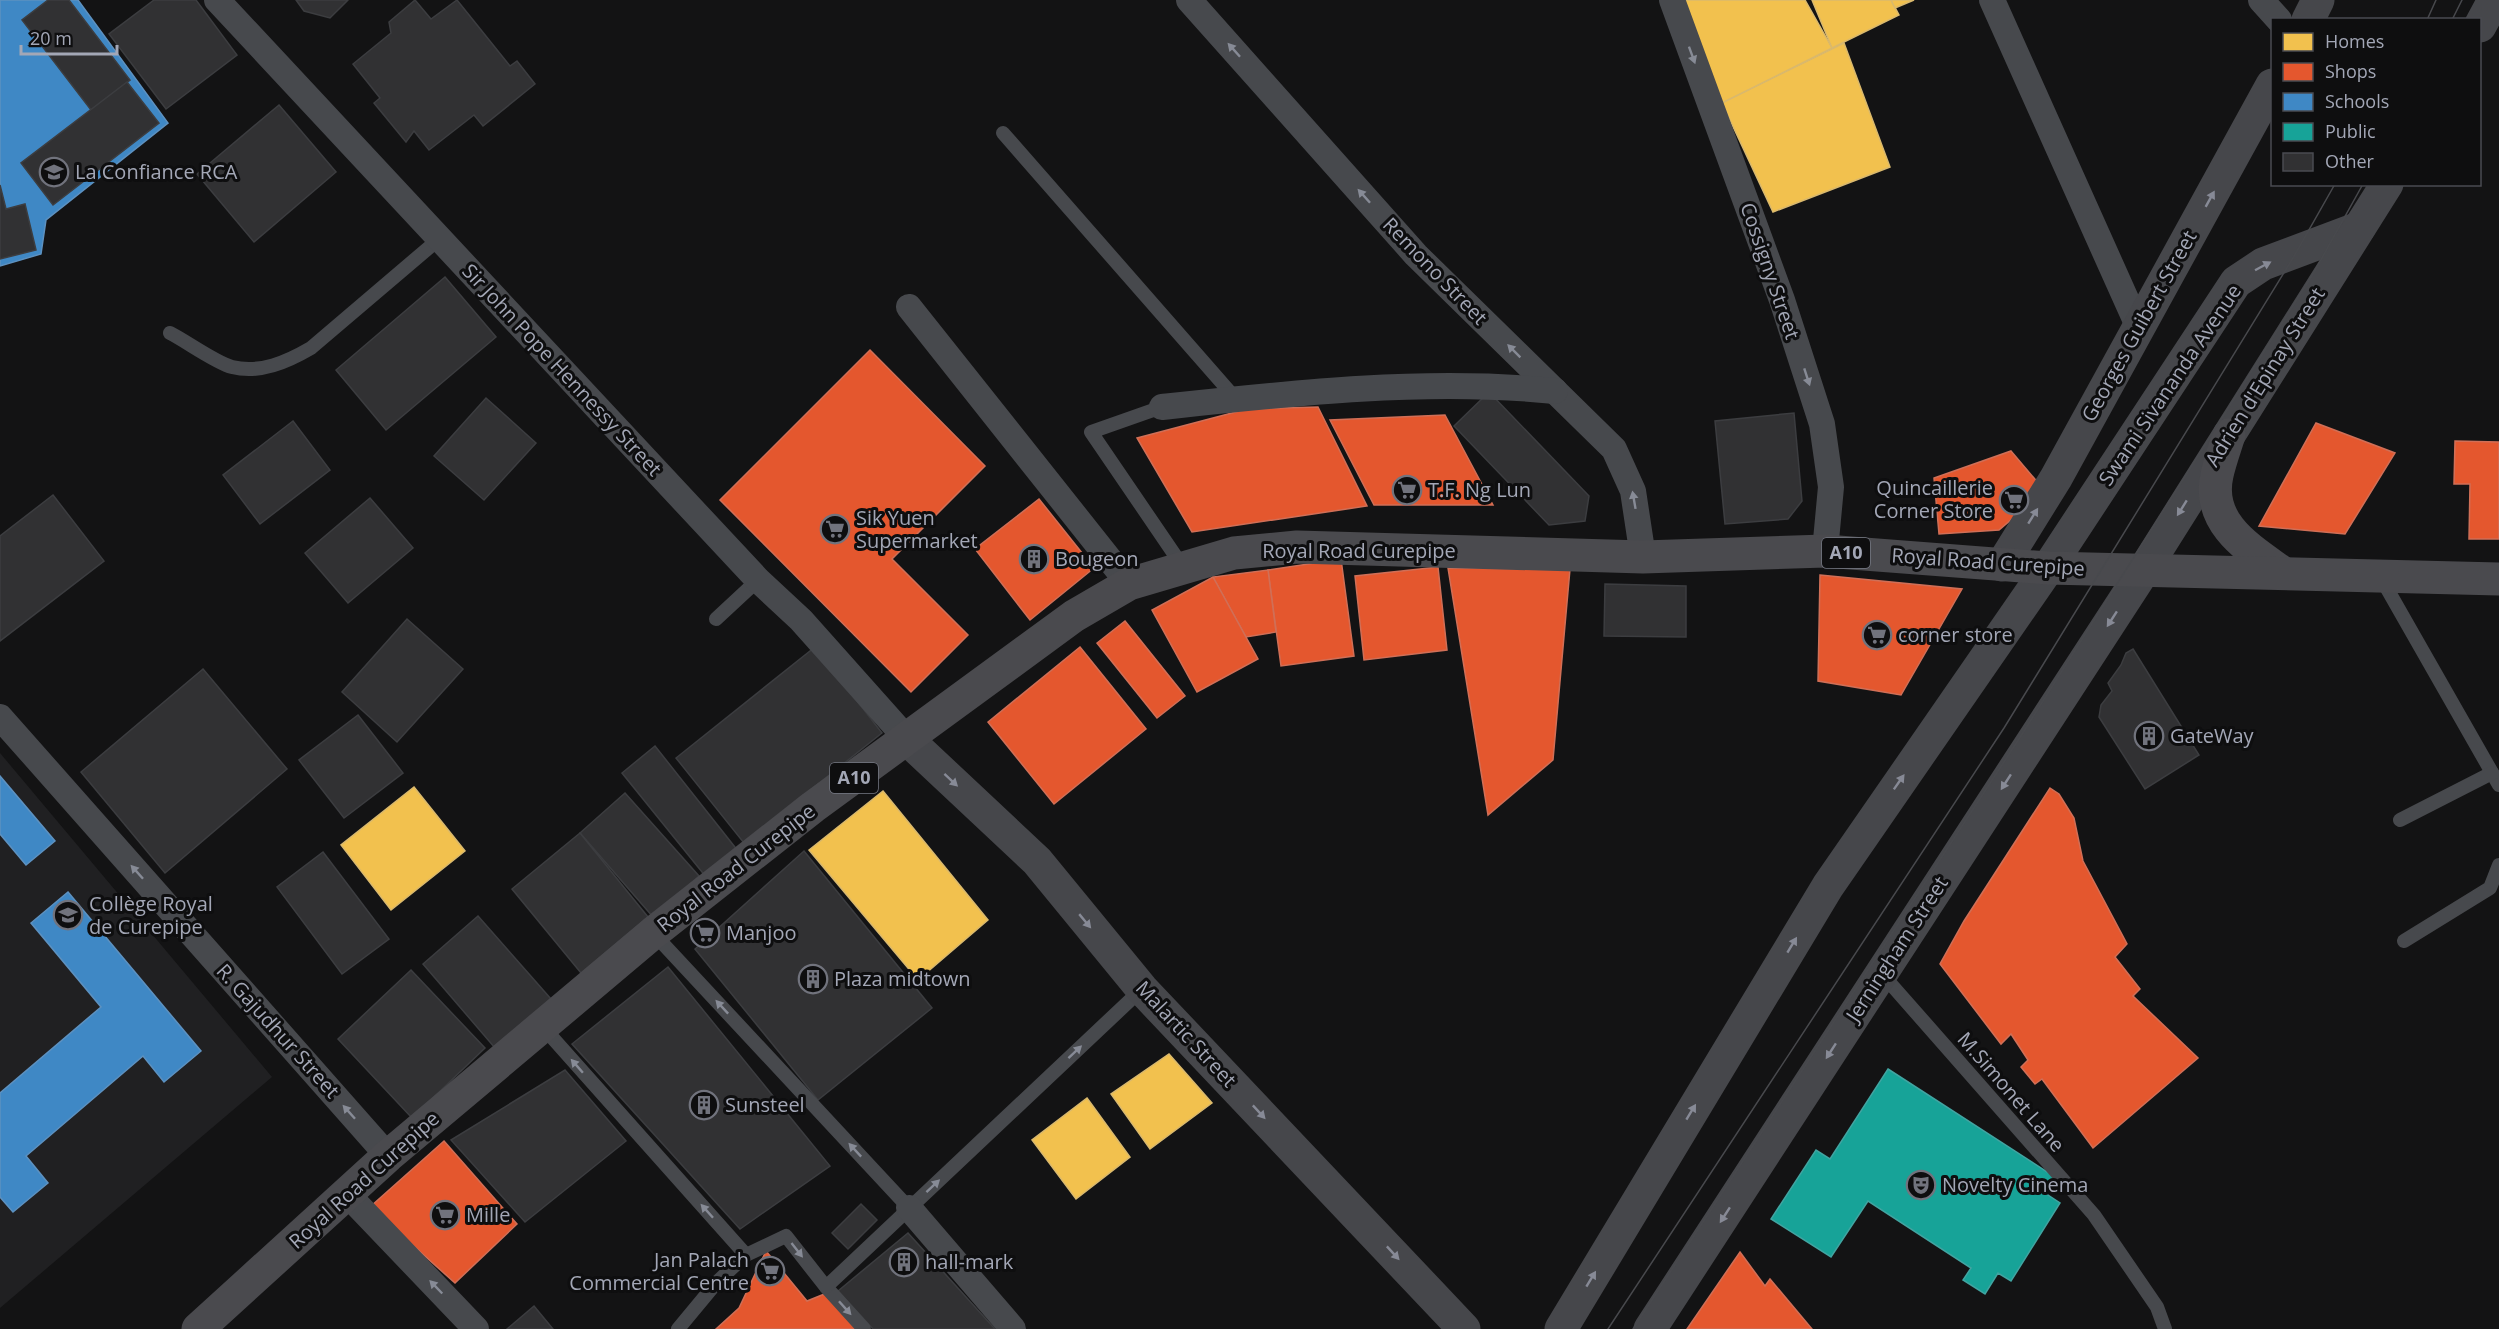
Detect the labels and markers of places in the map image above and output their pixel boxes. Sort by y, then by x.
school or university icon: La Confiance RCA [38,156,70,188]
place label: La Confiance RCA [75,158,238,185]
supermarket icon: T.F. Ng Lun [1391,474,1423,506]
place label: Quincaillerie Corner Store [1874,474,1993,524]
place label: T.F. Ng Lun [1428,476,1531,503]
supermarket icon: Quincaillerie Corner Store [1998,484,2030,516]
place label: Sik Yuen Supermarket [856,504,978,554]
supermarket icon: Sik Yuen Supermarket [819,513,851,545]
building icon: Bougeon [1018,543,1050,575]
place label: Bougeon [1055,545,1139,572]
supermarket icon: corner store [1861,619,1893,651]
place label: corner store [1898,621,2013,648]
building icon: GateWay [2133,720,2165,752]
place label: GateWay [2170,722,2255,749]
place label: Collège Royal de Curepipe [89,890,213,940]
school or university icon: Collège Royal de Curepipe [52,899,84,931]
supermarket icon: Manjoo [689,917,721,949]
place label: Manjoo [726,919,796,946]
building icon: Plaza midtown [797,963,829,995]
place label: Plaza midtown [834,965,971,992]
building icon: Sunsteel [688,1089,720,1121]
place label: Sunsteel [725,1091,805,1118]
theatre icon: Novelty Cinema [1905,1169,1937,1201]
place label: Novelty Cinema [1942,1171,2088,1198]
supermarket icon: Mille [429,1199,461,1231]
place label: Mille [466,1201,510,1228]
place label: Jan Palach Commercial Centre [569,1246,749,1296]
building icon: hall-mark [888,1246,920,1278]
place label: hall-mark [925,1248,1014,1275]
supermarket icon: Jan Palach Commercial Centre [754,1255,786,1287]

